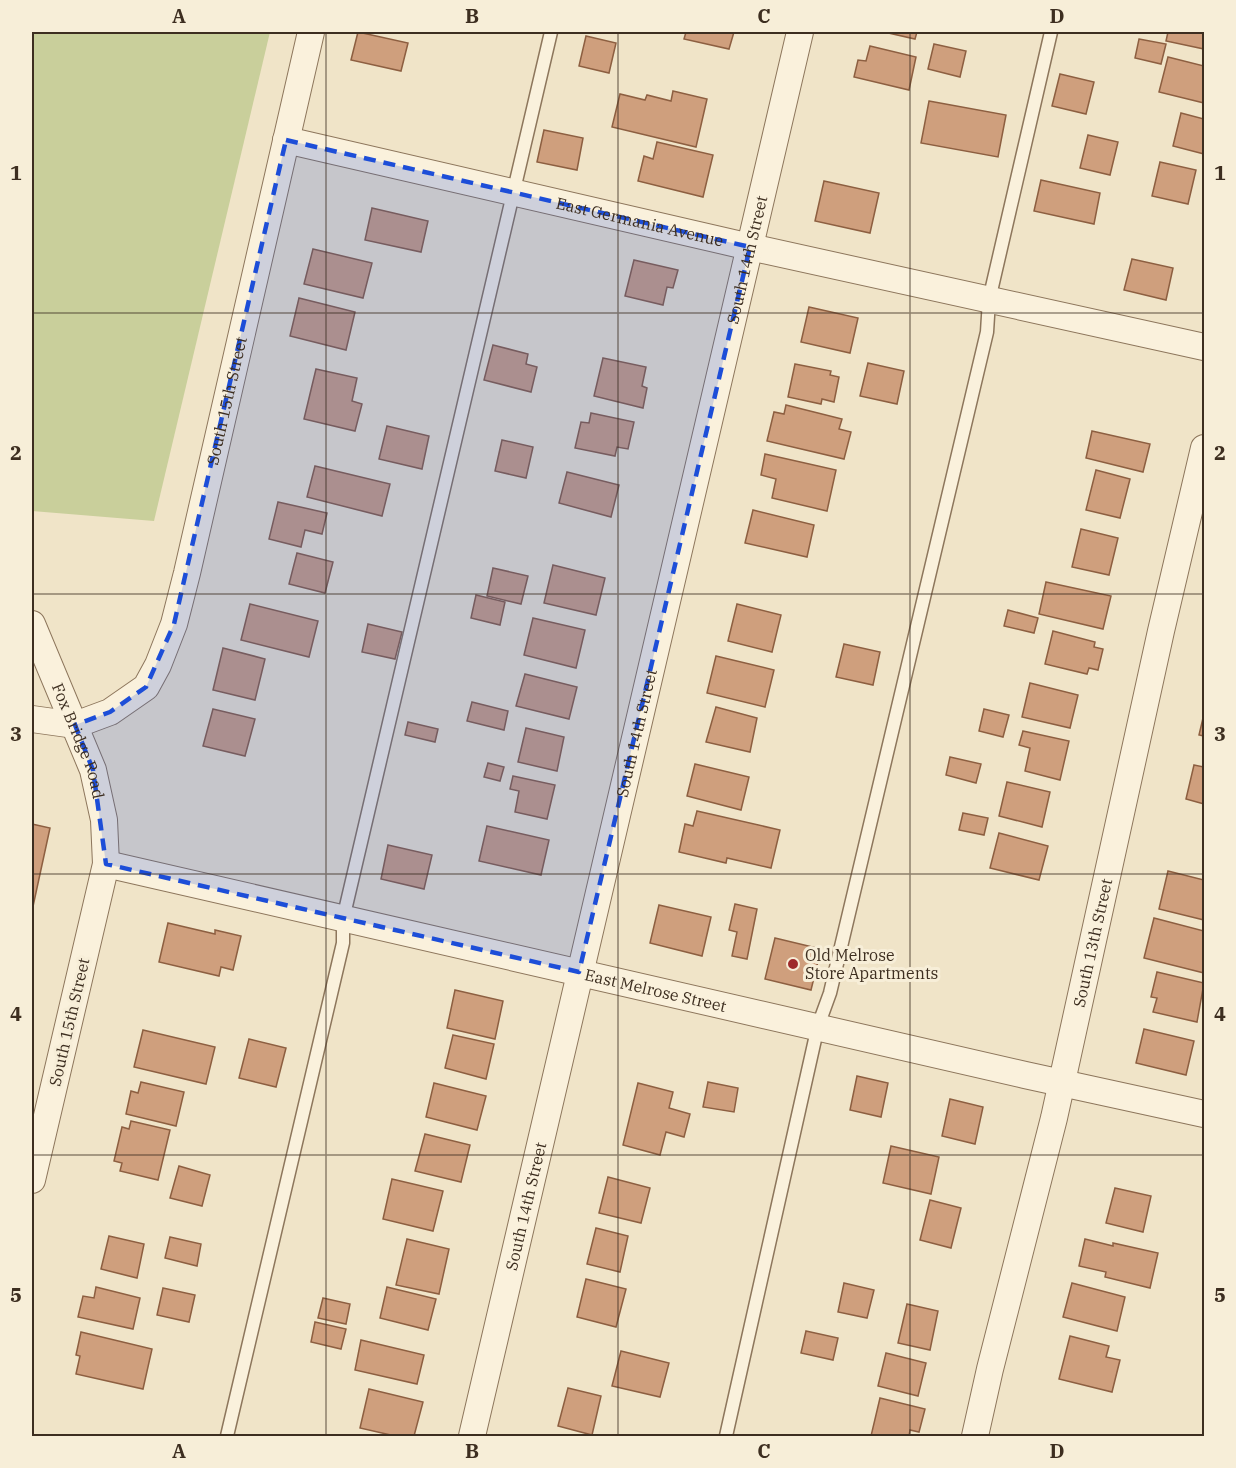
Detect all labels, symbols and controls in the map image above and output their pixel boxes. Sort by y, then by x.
text: A [172,2,186,29]
text: B [465,2,479,29]
text: C [757,2,771,29]
text: D [1049,2,1065,29]
text: 1 [10,159,22,186]
text: 1 [1214,159,1226,186]
street label: East Germania Avenue [554,193,725,251]
street label: South 14th Street [722,193,772,326]
street label: South 15th Street [202,334,251,467]
text: 2 [10,439,22,466]
text: 2 [1214,439,1226,466]
street label: South 14th Street [612,666,661,799]
street label: Fox Bridge Road [48,680,109,801]
text: 3 [10,720,22,747]
text: 3 [1214,720,1226,747]
street label: South 13th Street [1069,876,1116,1009]
place label: Old Melrose Store Apartments [805,945,938,983]
street label: South 15th Street [45,956,94,1088]
marker: Old Melrose Store Apartments [786,957,800,971]
street label: East Melrose Street [583,964,729,1016]
text: 4 [10,1000,22,1027]
text: 4 [1214,1000,1226,1027]
street label: South 14th Street [501,1140,550,1272]
text: 5 [10,1281,22,1308]
text: 5 [1214,1281,1226,1308]
text: A [172,1437,186,1464]
text: B [465,1437,479,1464]
text: C [757,1437,771,1464]
text: D [1049,1437,1065,1464]

